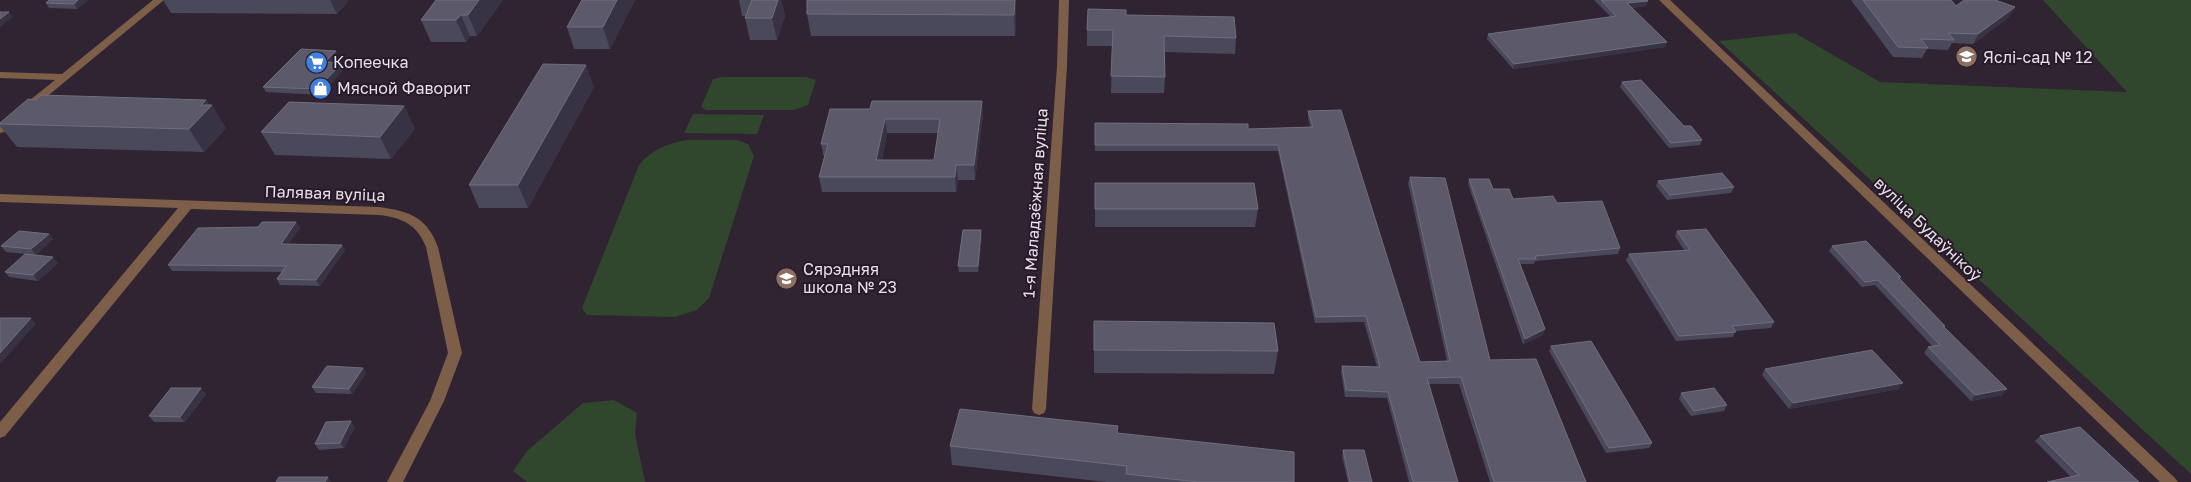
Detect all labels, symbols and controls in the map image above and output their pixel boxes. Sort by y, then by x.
school or university icon: Яслі-сад № 12 [1955,45,1979,69]
place label: Яслі-сад № 12 [1983,47,2092,67]
supermarket icon: Копеечка [305,50,329,74]
place label: Копеечка [333,52,409,72]
shop icon: Мясной Фаворит [309,76,333,100]
place label: Мясной Фаворит [337,78,471,98]
street label: 1-я Маладзёжная вуліца [1018,108,1052,298]
street label: вуліца Будаўнікоў [1870,173,1986,285]
street label: Палявая вуліца [264,181,386,205]
place label: Сярэдняя школа № 23 [803,259,897,297]
school or university icon: Сярэдняя школа № 23 [775,266,799,290]

